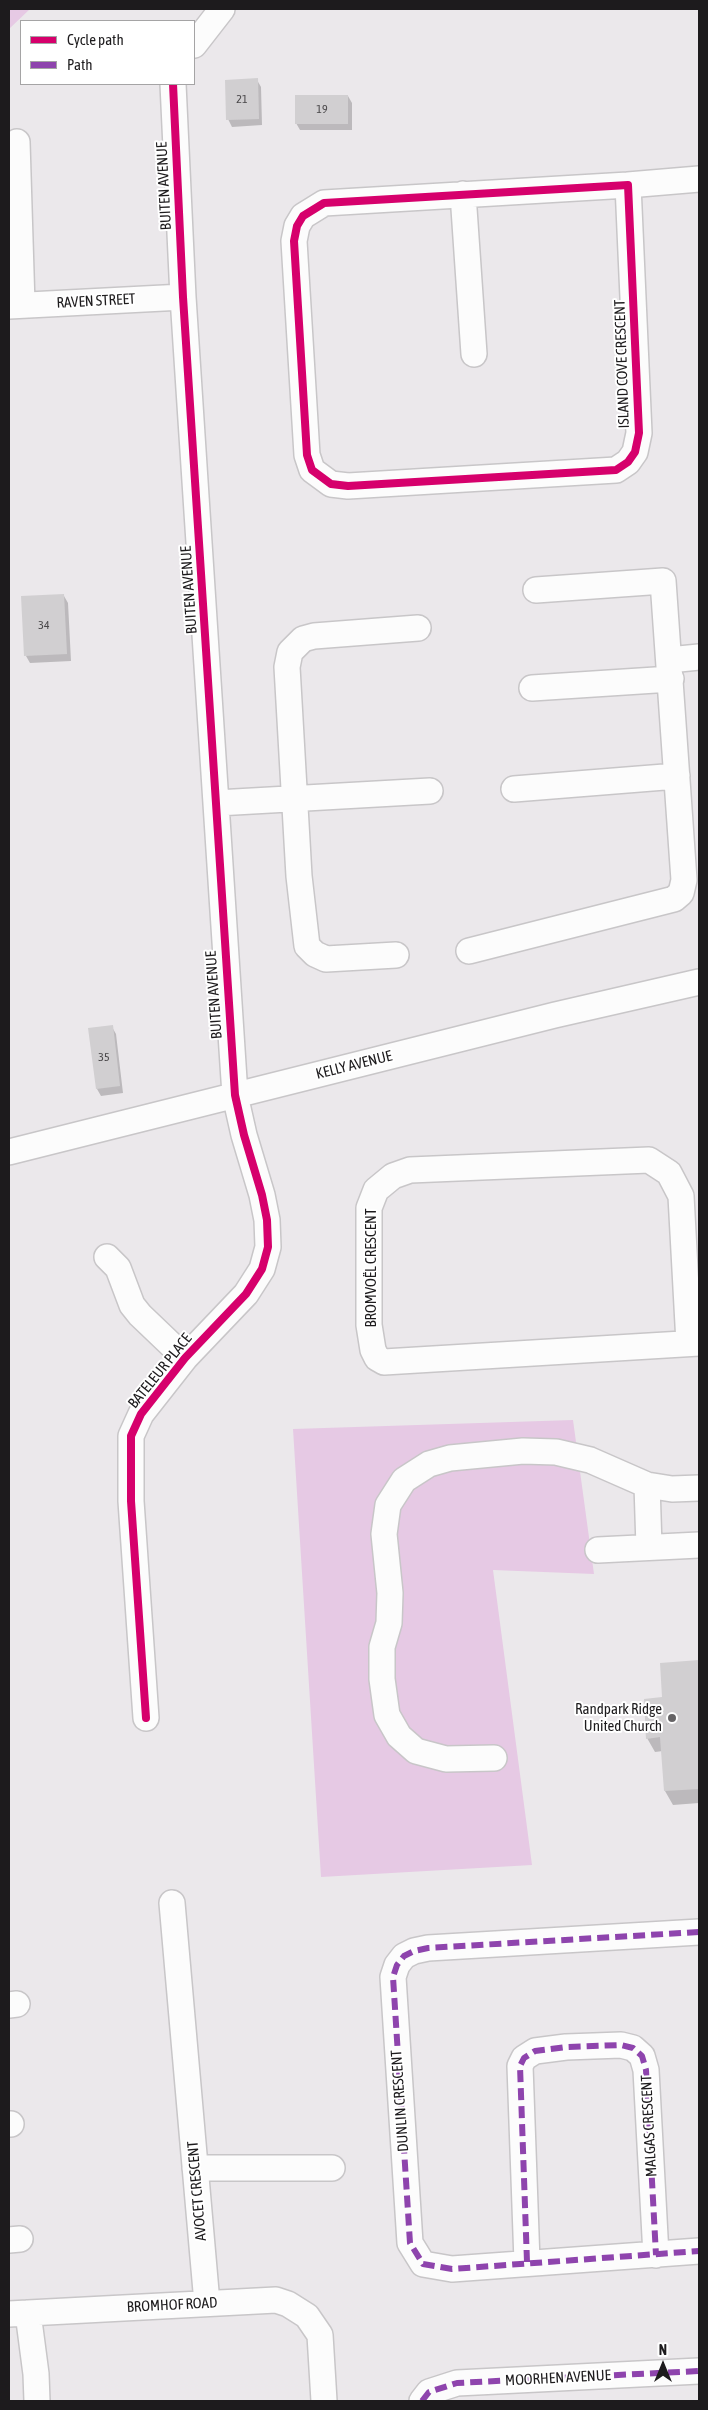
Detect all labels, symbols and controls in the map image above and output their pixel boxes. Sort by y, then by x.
legend [20,20,195,85]
text: Cycle path [67,31,124,48]
text: Path [67,56,93,73]
house number: 21 [236,92,248,106]
house number: 19 [316,102,328,116]
street label: BUITEN AVENUE [153,141,175,231]
street label: RAVEN STREET [56,290,136,312]
street label: ISLAND COVE CRESCENT [611,299,633,429]
street label: BUITEN AVENUE [177,545,201,635]
house number: 34 [38,618,50,632]
street label: BUITEN AVENUE [202,950,226,1040]
street label: KELLY AVENUE [314,1047,394,1083]
house number: 35 [98,1050,110,1064]
street label: BROMVOËL CRESCENT [362,1209,380,1327]
street label: BATELEUR PLACE [124,1330,196,1412]
place label: Randpark Ridge United Church [575,1700,662,1735]
marker: Randpark Ridge United Church [666,1712,678,1724]
street label: DUNLIN CRESCENT [387,2049,413,2153]
street label: MALGAS CRESCENT [637,2075,661,2177]
street label: AVOCET CRESCENT [184,2140,210,2242]
street label: BROMHOF ROAD [126,2294,218,2316]
north arrow [638,2340,688,2390]
text: N [659,2342,667,2358]
street label: MOORHEN AVENUE [505,2366,611,2390]

